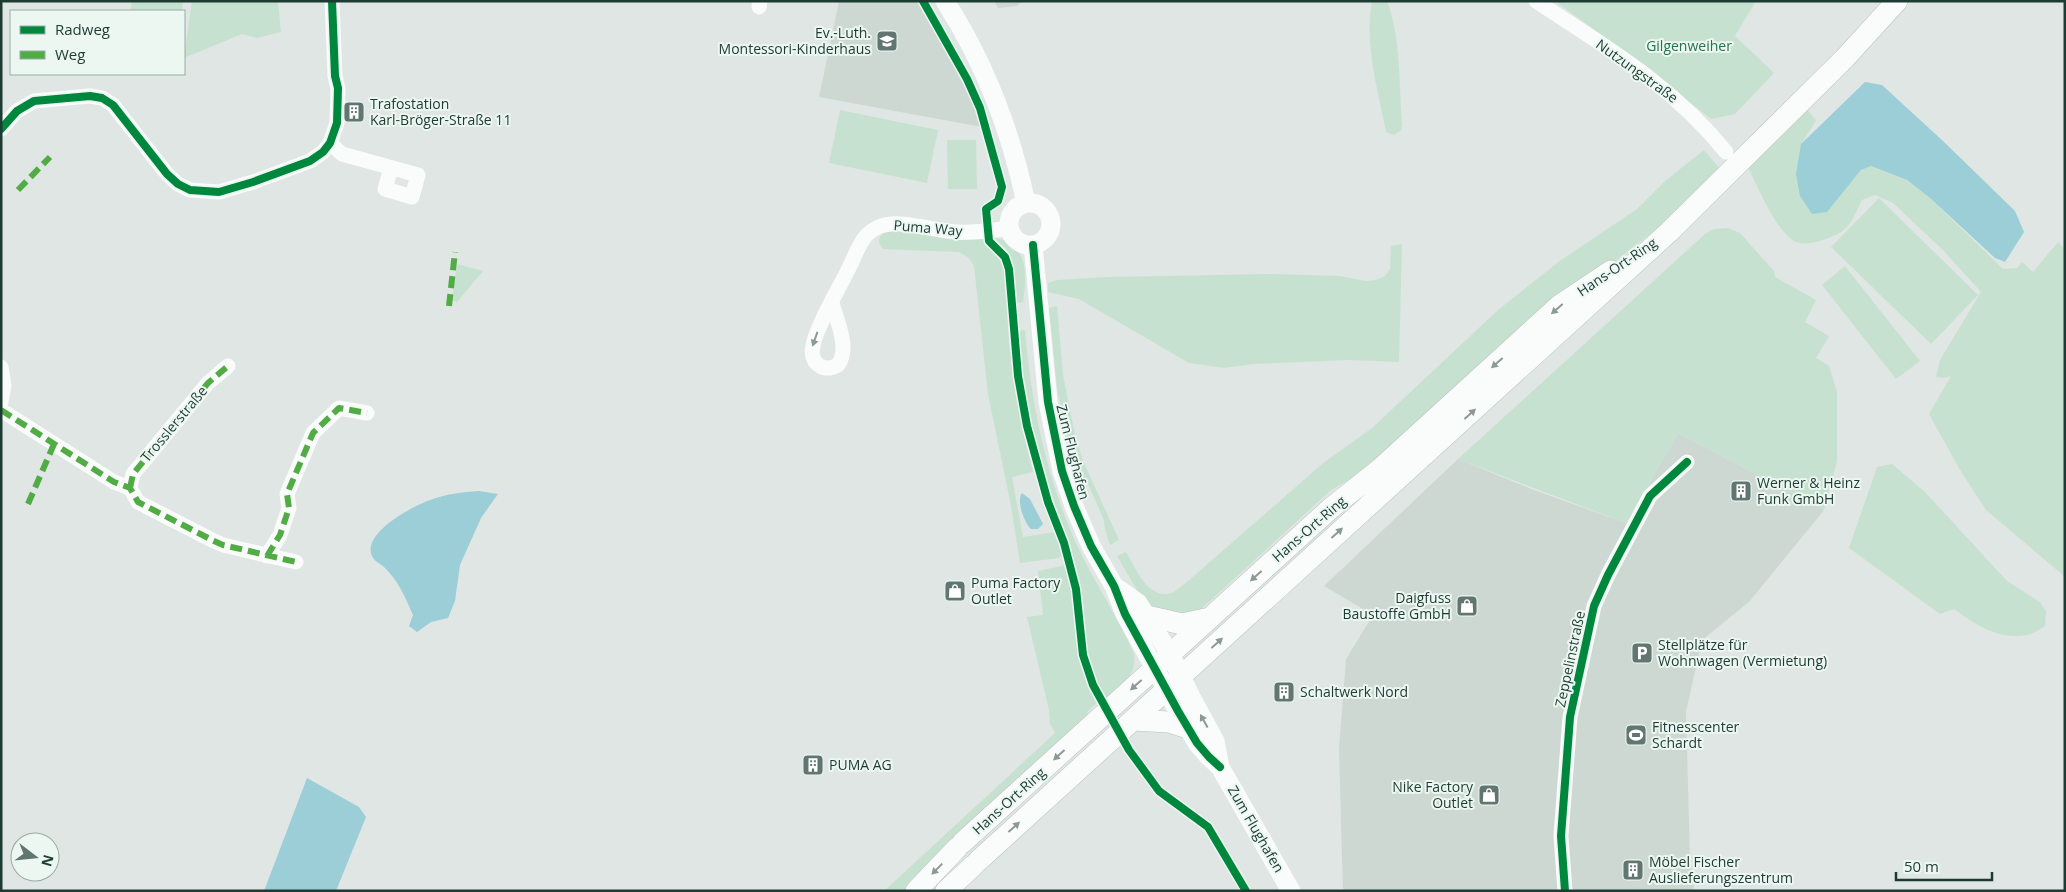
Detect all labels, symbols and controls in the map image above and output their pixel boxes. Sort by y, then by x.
legend [10,10,185,75]
text: Radweg [55,19,110,39]
place label: Ev.-Luth. Montessori-Kinderhaus [719,23,871,58]
school or university icon: Ev.-Luth. Montessori-Kinderhaus [875,29,899,53]
street label: Nutzungstraße [1592,34,1682,107]
park label: Gilgenweiher [1646,36,1732,55]
text: Weg [55,44,85,64]
place label: Trafostation Karl-Bröger-Straße 11 [370,94,511,129]
building icon: Trafostation Karl-Bröger-Straße 11 [342,100,366,124]
street label: Puma Way [893,215,964,240]
street label: Hans-Ort-Ring [1573,233,1661,300]
one-way arrow [1552,303,1564,315]
one-way arrow [811,332,819,347]
one-way arrow [1491,357,1503,369]
street label: Trosslerstraße [136,381,211,466]
street label: Zum Flughafen [1052,402,1095,502]
one-way arrow [1463,408,1476,419]
place label: Werner & Heinz Funk GmbH [1757,473,1860,508]
building icon: Werner & Heinz Funk GmbH [1729,479,1753,503]
street label: Hans-Ort-Ring [1268,491,1350,566]
one-way arrow [1330,527,1342,539]
one-way arrow [1250,570,1262,582]
place label: Puma Factory Outlet [971,573,1061,608]
shop icon: Puma Factory Outlet [943,579,967,603]
place label: Daigfuss Baustoffe GmbH [1343,588,1451,623]
shop icon: Daigfuss Baustoffe GmbH [1455,594,1479,618]
street label: Zeppelinstraße [1550,609,1589,709]
place label: Stellplätze für Wohnwagen (Vermietung) [1658,635,1827,670]
one-way arrow [1210,637,1222,649]
parking icon: Stellplätze für Wohnwagen (Vermietung) [1630,641,1654,665]
one-way arrow [1130,679,1142,691]
building icon: Schaltwerk Nord [1272,680,1296,704]
place label: Schaltwerk Nord [1300,682,1408,701]
one-way arrow [1200,715,1209,728]
place label: Fitnesscenter Schardt [1652,717,1740,752]
sports icon: Fitnesscenter Schardt [1624,723,1648,747]
one-way arrow [1053,749,1066,760]
building icon: PUMA AG [801,753,825,777]
place label: PUMA AG [829,755,892,774]
street label: Hans-Ort-Ring [968,762,1050,839]
place label: Nike Factory Outlet [1392,777,1474,812]
street label: Zum Flughafen [1224,782,1289,876]
shop icon: Nike Factory Outlet [1477,783,1501,807]
one-way arrow [1007,821,1019,833]
north arrow [10,832,60,882]
scale bar [1896,850,1992,882]
place label: Möbel Fischer Auslieferungszentrum [1649,852,1793,887]
text: N [37,853,59,869]
text: 50 m [1904,856,1939,876]
building icon: Möbel Fischer Auslieferungszentrum [1621,858,1645,882]
one-way arrow [931,863,943,875]

